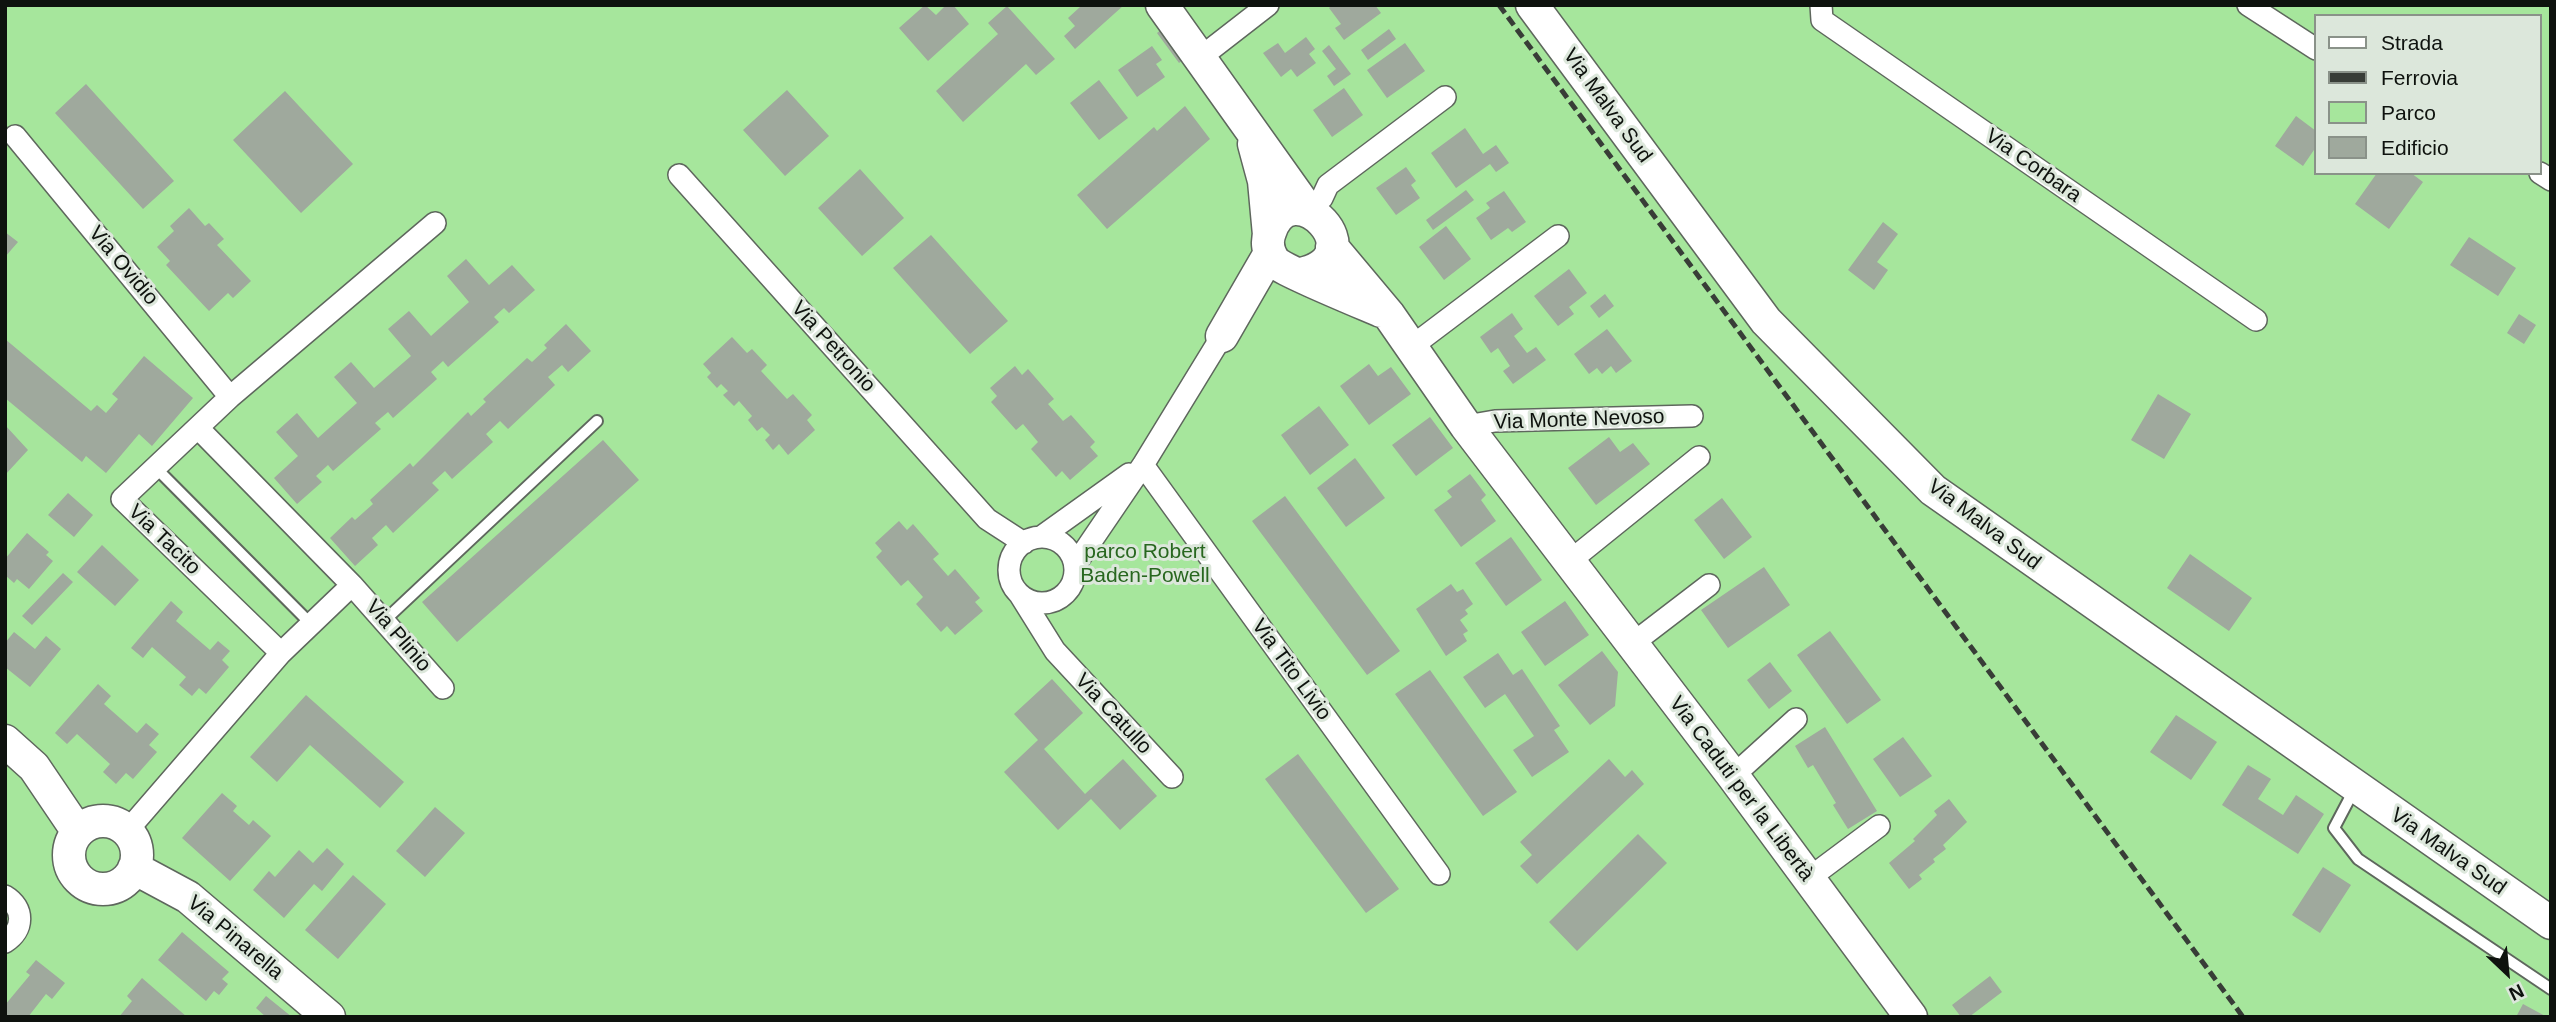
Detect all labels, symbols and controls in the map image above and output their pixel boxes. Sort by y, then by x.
legend [2314,14,2542,175]
text: Strada [2381,31,2443,54]
street label: Via Malva Sud [1557,44,1657,168]
text: Ferrovia [2381,66,2458,89]
text: Parco [2381,101,2436,124]
street label: Via Corbara [1980,124,2086,208]
text: Edificio [2381,136,2449,159]
street label: Via Ovidio [83,221,163,311]
street label: Via Petronio [785,296,881,398]
street label: Via Monte Nevoso [1493,404,1665,436]
street label: Via Malva Sud [1922,474,2046,576]
street label: Via Tacito [123,499,205,581]
park label: parco Robert Baden-Powell [1080,539,1210,589]
street label: Via Plinio [360,595,436,677]
street label: Via Tito Livio [1246,614,1336,726]
street label: Via Catullo [1069,668,1157,760]
street label: Via Caduti per la Libertà [1663,692,1819,886]
street label: Via Malva Sud [2385,803,2511,901]
street label: Via Pinarella [182,891,288,985]
north arrow [2472,938,2542,1008]
text: N [2506,980,2527,1005]

